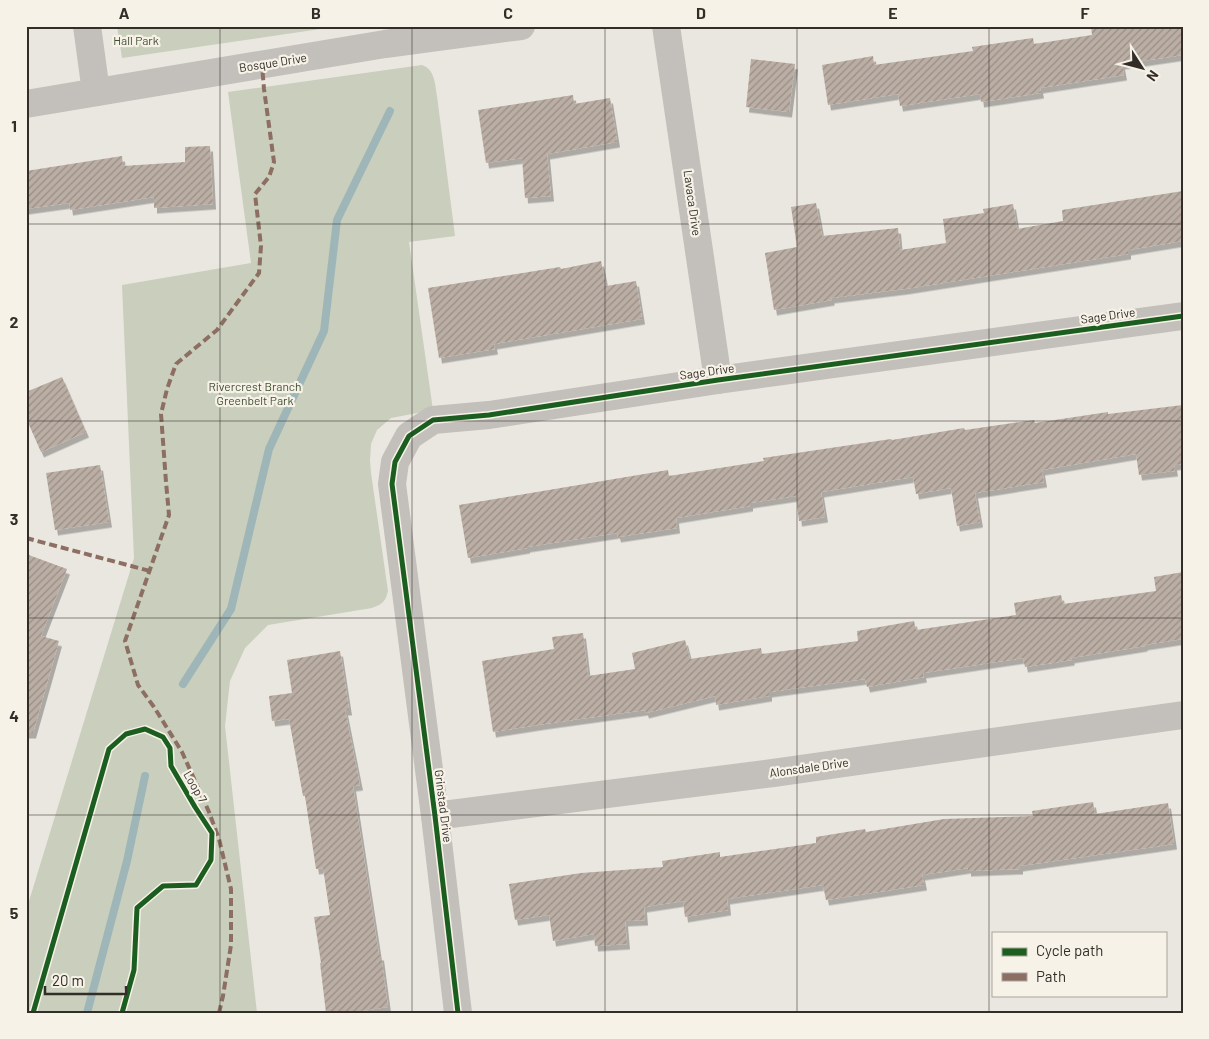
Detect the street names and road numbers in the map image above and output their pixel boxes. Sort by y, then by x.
street label: Bosque Drive [238,50,308,74]
street label: Lavaca Drive [681,169,705,237]
street label: Sage Drive [1080,304,1136,326]
street label: Sage Drive [679,360,735,382]
street label: Alonsdale Drive [768,755,849,779]
street label: Loop 7 [181,768,211,805]
street label: Grinstad Drive [433,769,455,843]

